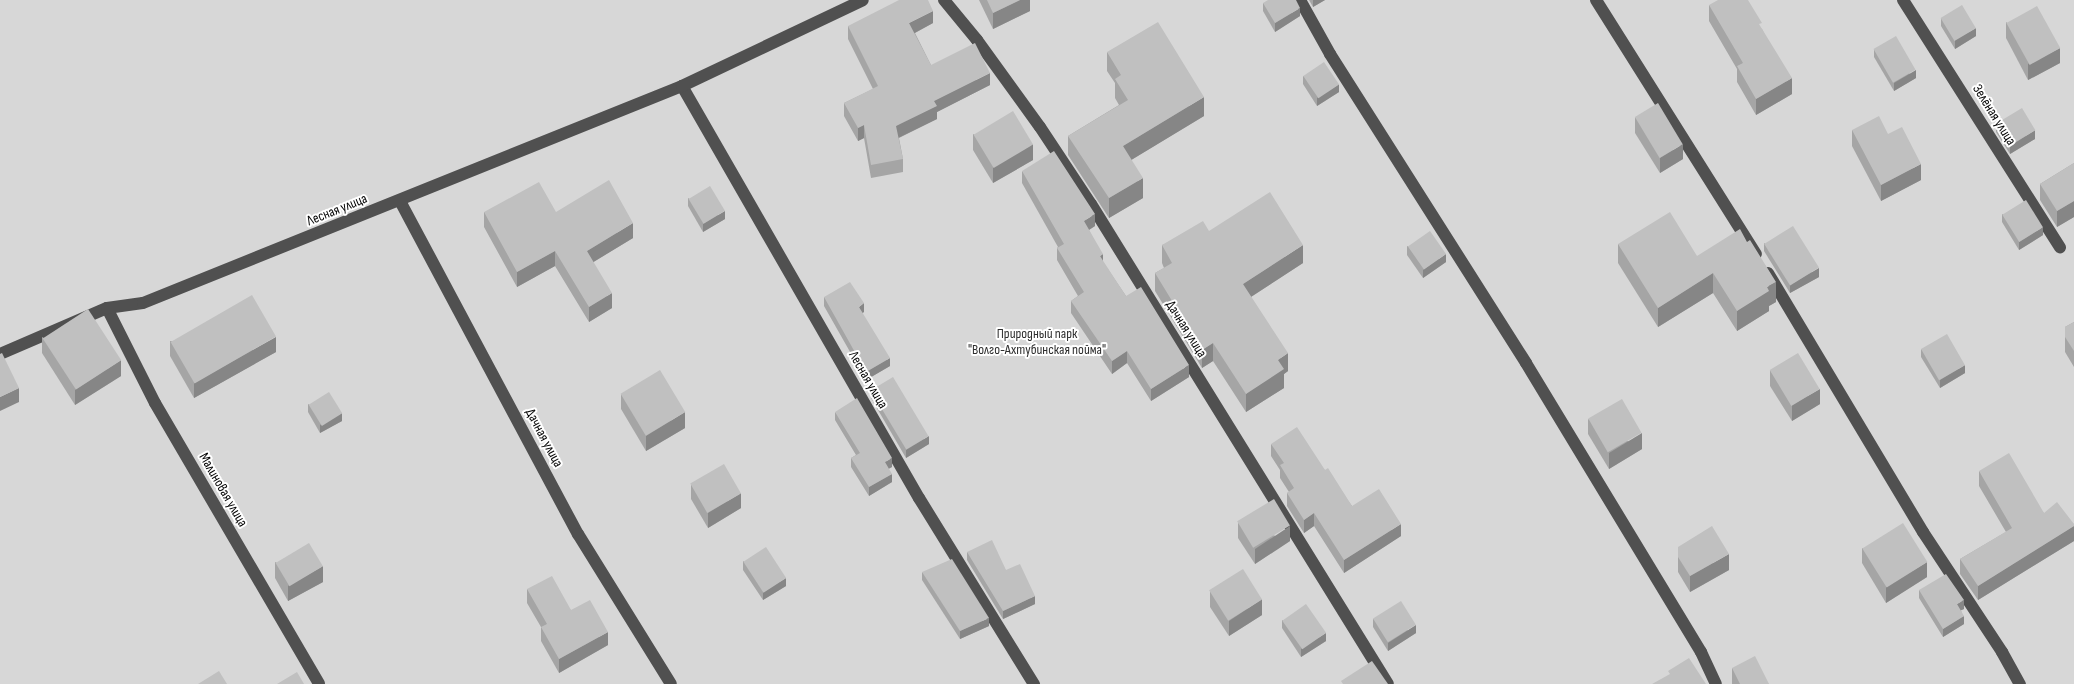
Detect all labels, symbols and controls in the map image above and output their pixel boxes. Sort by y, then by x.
street label: Зелёная улица [1969,81,2019,149]
street label: Лесная улица [304,190,370,230]
street label: Дачная улица [1162,297,1210,361]
park label: Природный парк "Волго-Ахтубинская пойма" [968,326,1106,358]
street label: Лесная улица [845,348,891,412]
street label: Дачная улица [522,406,566,470]
street label: Малиновая улица [195,450,251,530]

